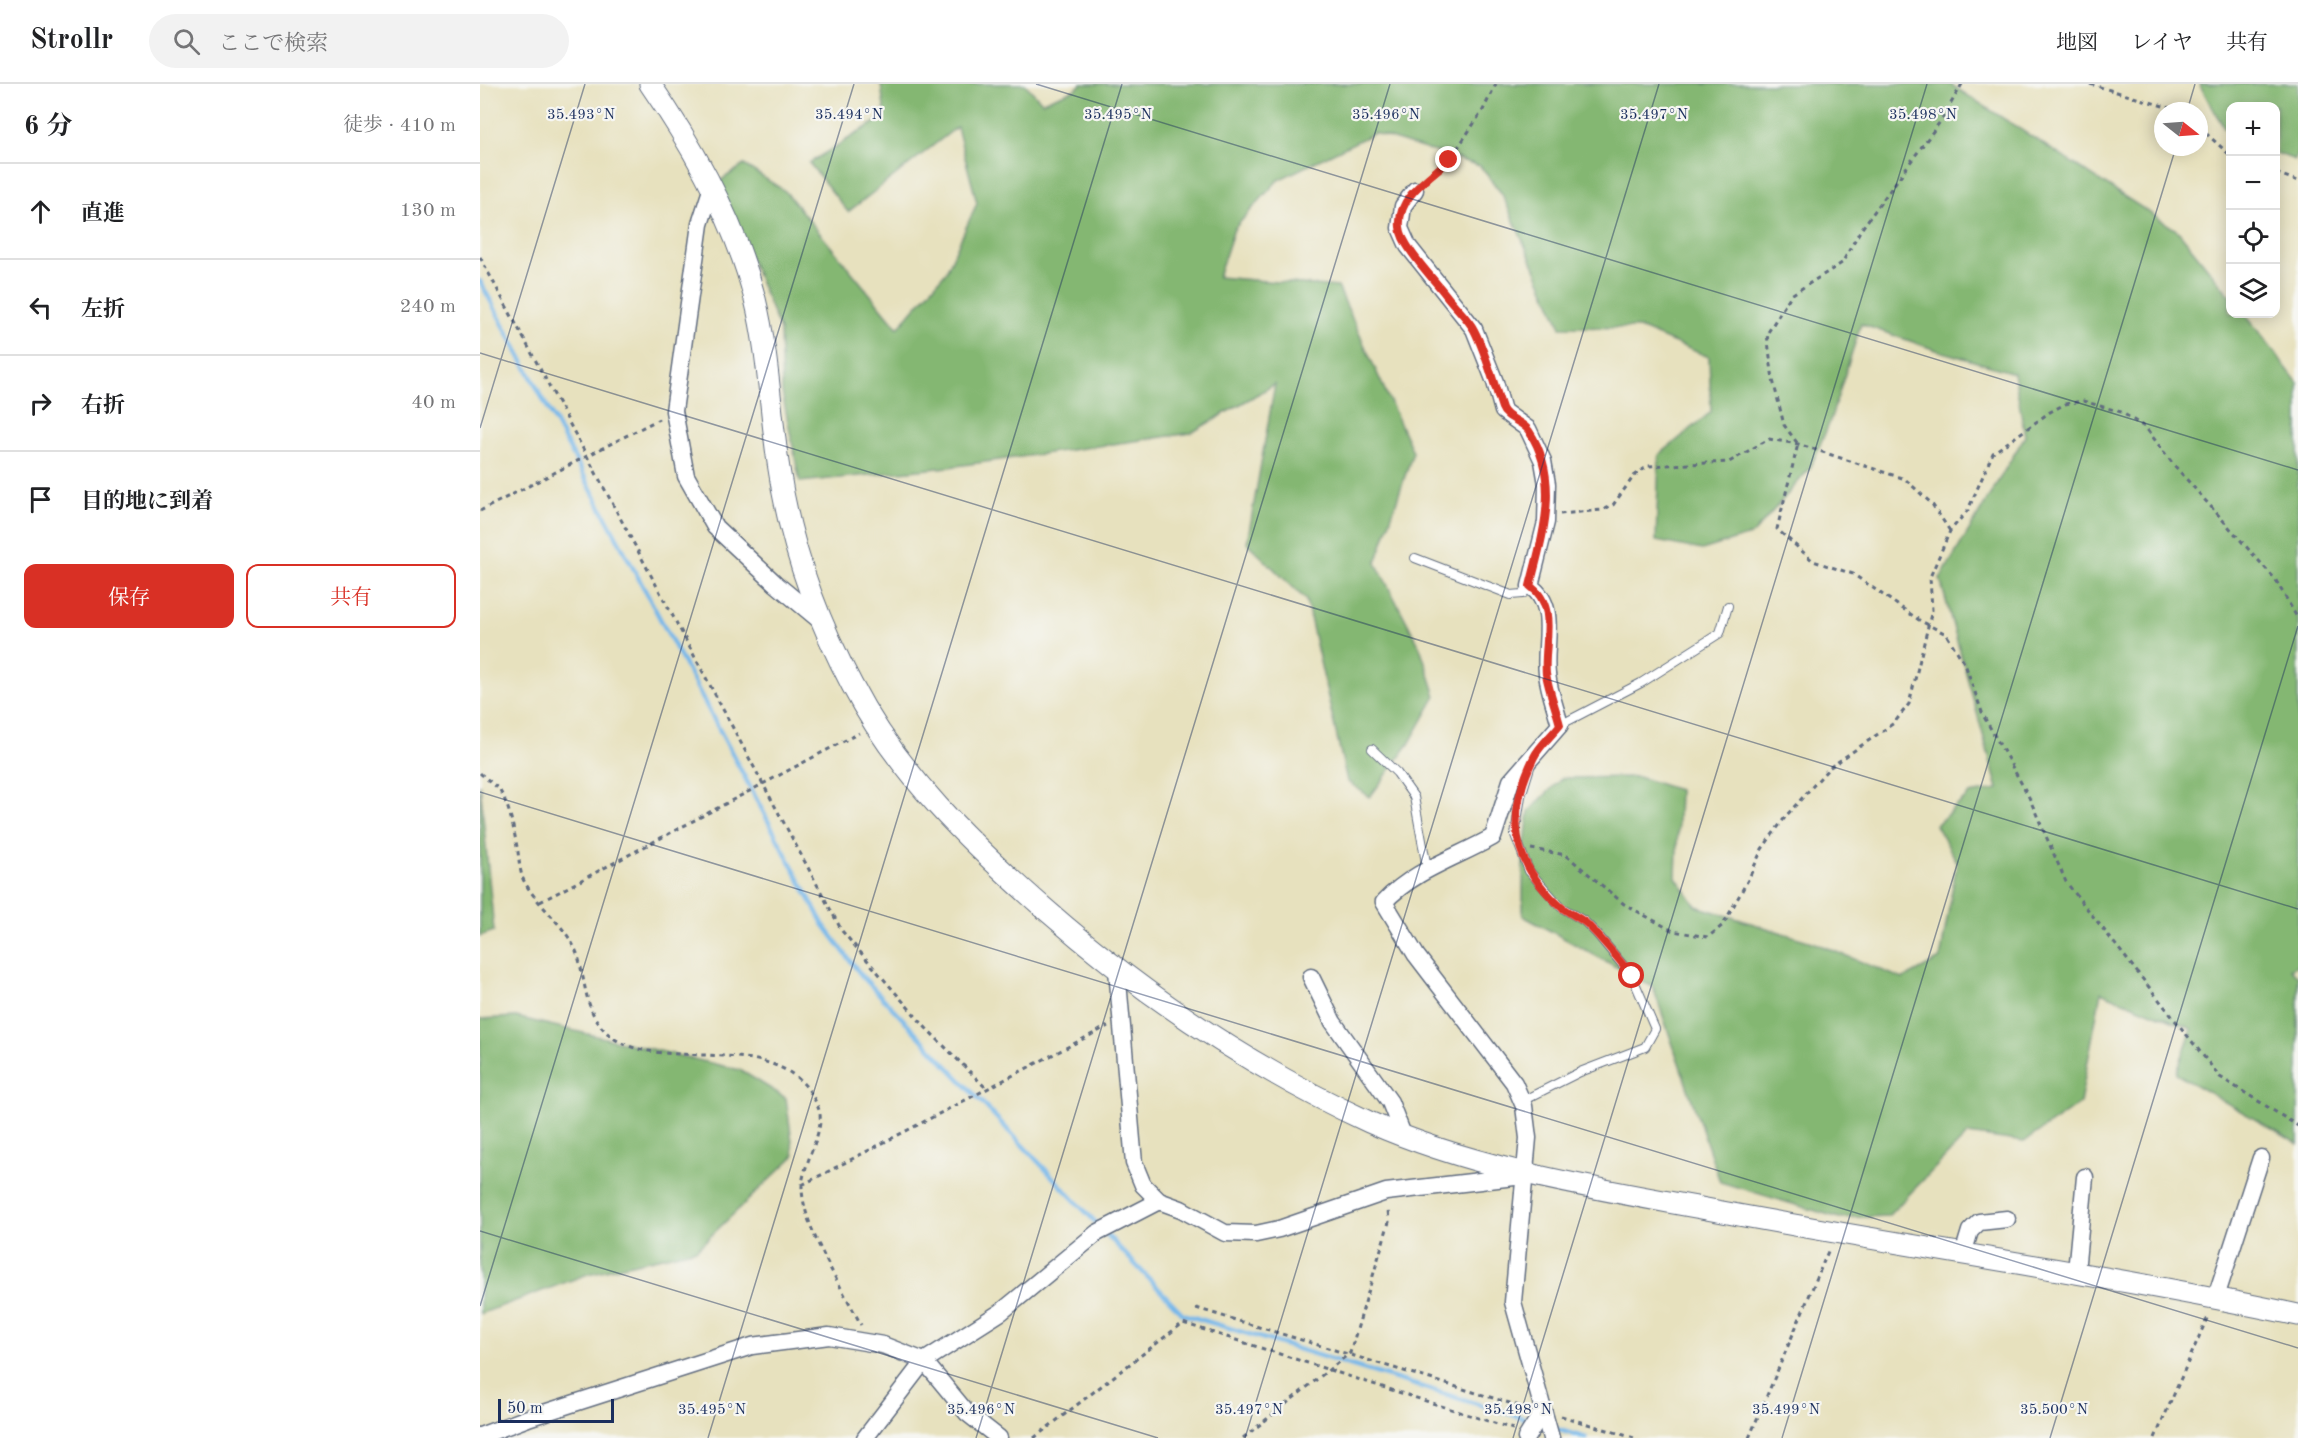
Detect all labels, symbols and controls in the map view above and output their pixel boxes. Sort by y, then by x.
search box [149,14,569,68]
icon: search [170,25,203,58]
text: Strollr [30,27,113,55]
text: ここで検索 [218,33,328,55]
text: 地図 [2056,33,2098,54]
text: レイヤ [2131,33,2193,54]
text: 共有 [2226,33,2268,54]
north arrow [2154,102,2208,156]
map controls [2226,102,2280,318]
button: + [2226,102,2280,156]
text: 35.493°N [547,108,615,123]
text: 35.494°N [815,108,883,123]
text: 35.495°N [1084,108,1152,123]
text: 35.496°N [1352,108,1420,123]
text: 35.497°N [1620,108,1688,123]
text: 35.498°N [1889,108,1957,123]
text: 6 分 [24,114,72,140]
text: 徒歩 · 410 m [343,116,456,136]
route end [1435,146,1461,172]
button: − [2226,156,2280,210]
icon: ahead [24,195,57,228]
text: 130 m [400,201,456,221]
text: 直進 [81,203,125,225]
button: locate [2226,210,2280,264]
button: layers [2226,264,2280,318]
icon: left [24,291,57,324]
text: 240 m [400,297,456,317]
text: 左折 [81,299,125,321]
icon: right [24,387,57,420]
text: 40 m [411,393,456,413]
text: 右折 [81,395,125,417]
icon: arrive [24,483,57,516]
text: 目的地に到着 [81,491,213,513]
button: 保存 [24,564,234,628]
button: 共有 [246,564,456,628]
route start [1618,962,1644,988]
scale bar [498,1396,614,1424]
text: 50 m [507,1401,543,1417]
text: 35.495°N [678,1403,746,1418]
text: 35.496°N [947,1403,1015,1418]
text: 35.497°N [1215,1403,1283,1418]
text: 35.498°N [1484,1403,1552,1418]
text: 35.499°N [1752,1403,1820,1418]
text: 35.500°N [2020,1403,2088,1418]

